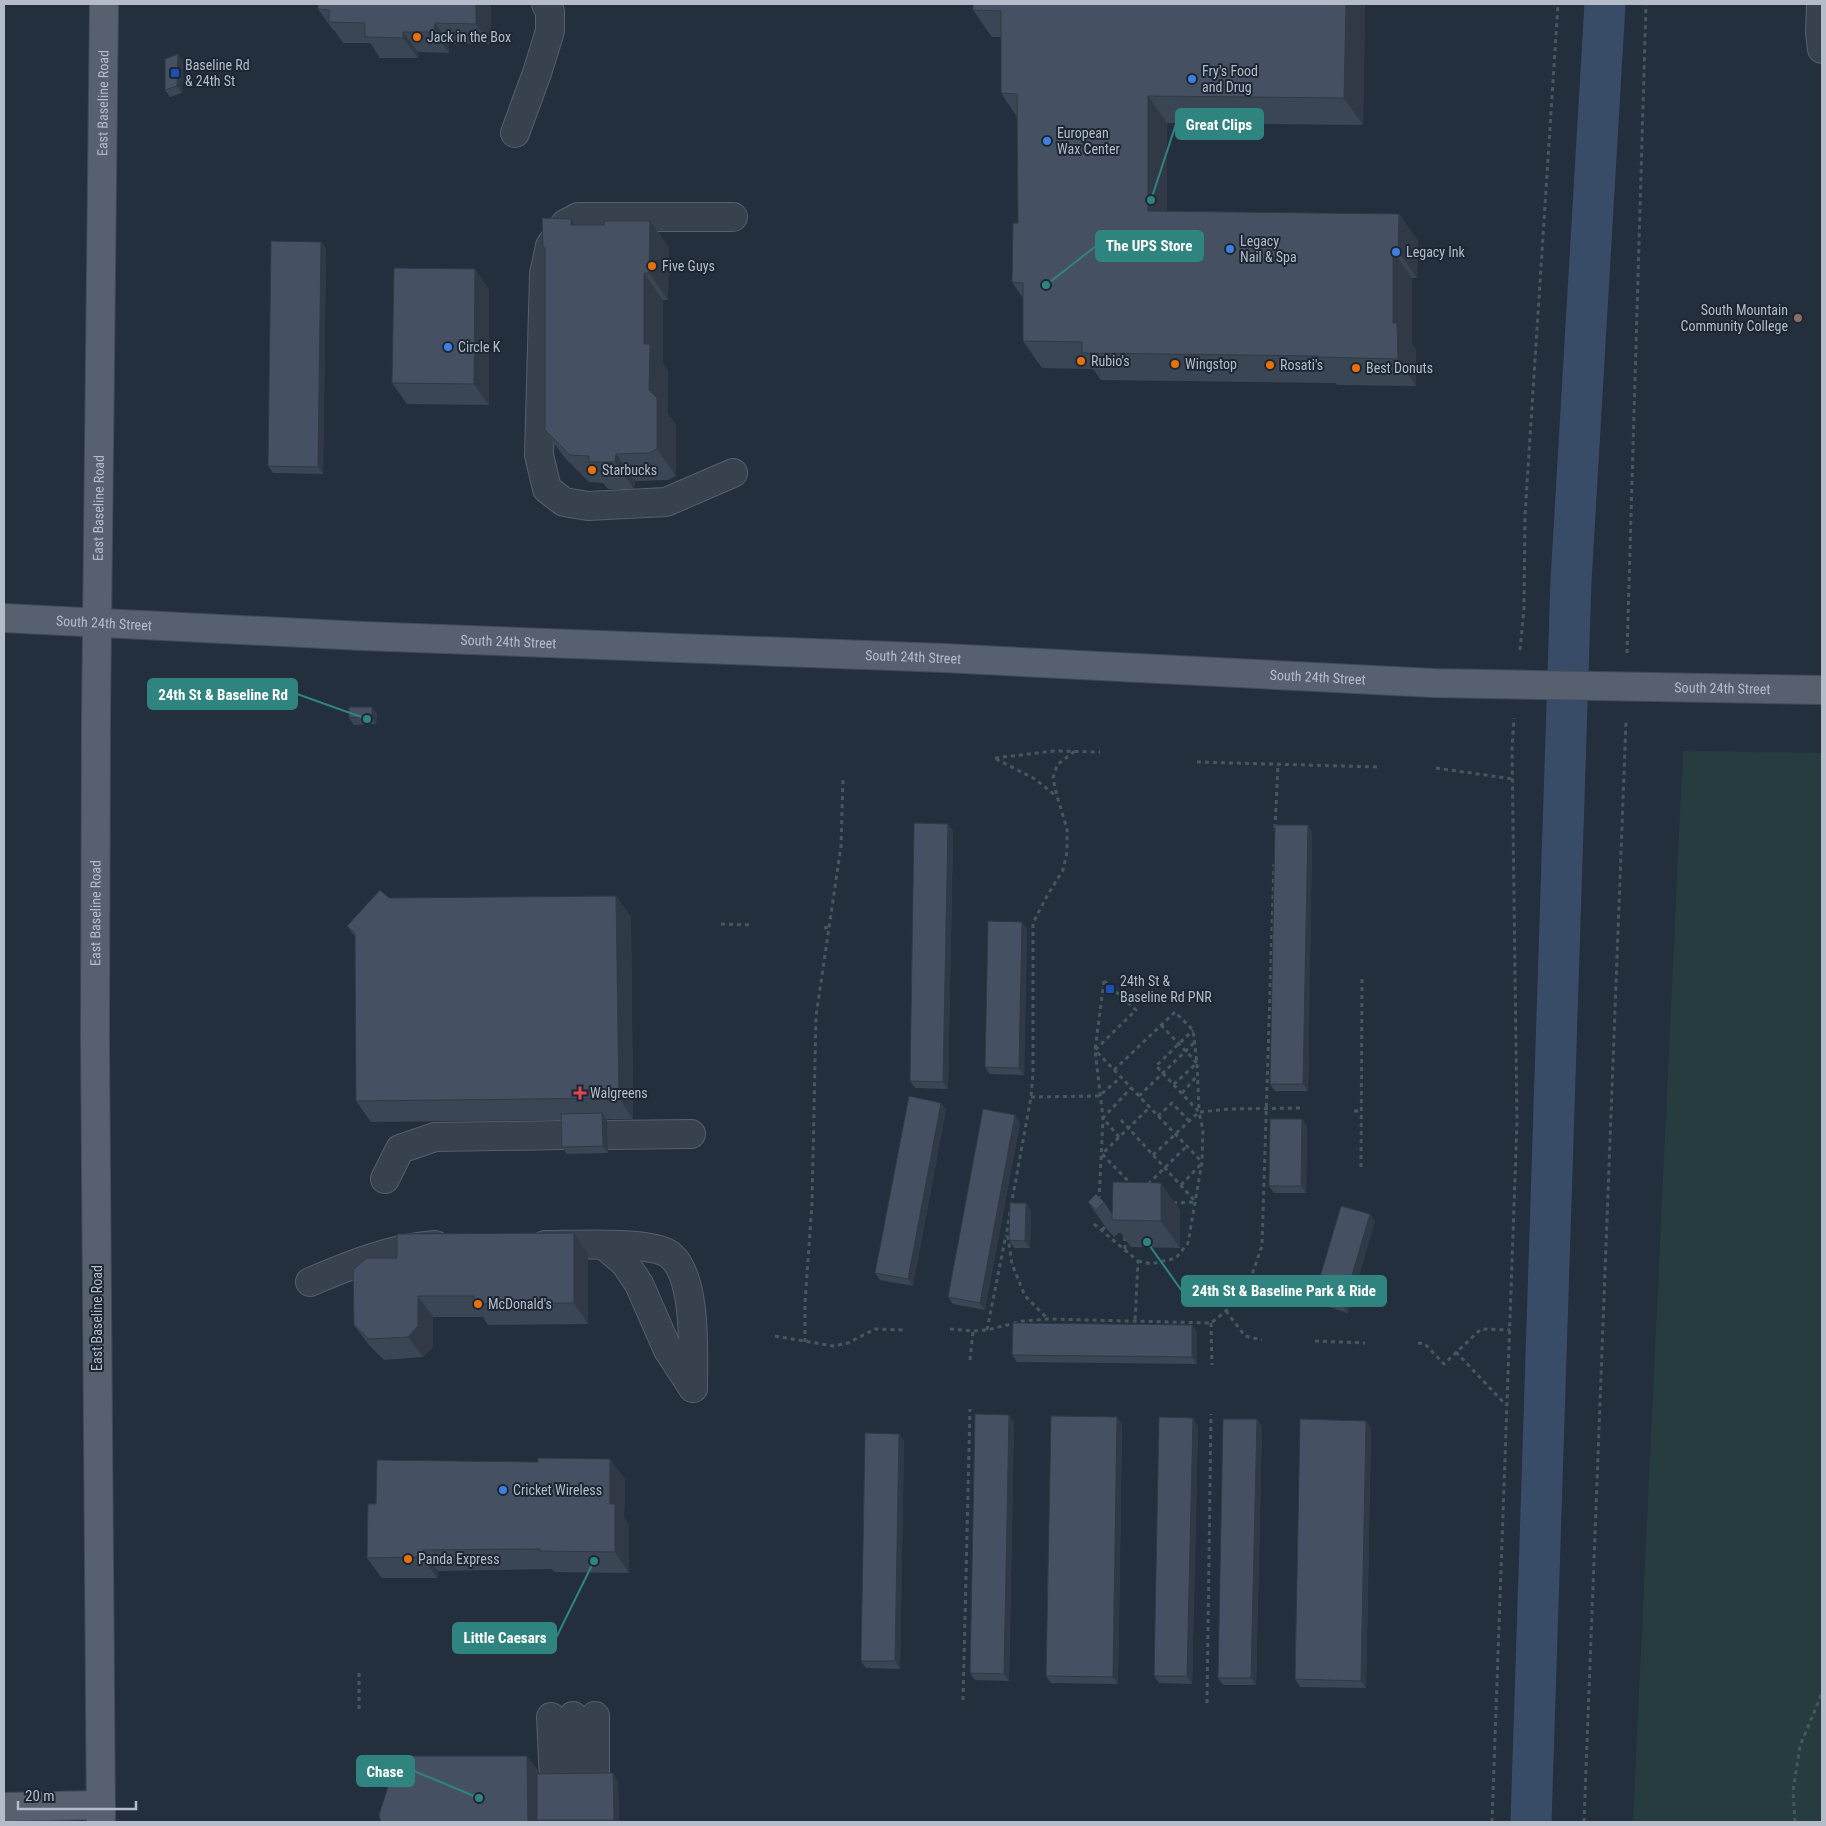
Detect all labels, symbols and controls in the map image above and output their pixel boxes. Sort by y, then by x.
place label: Jack in the Box [427,29,511,45]
marker: Jack in the Box [411,31,423,43]
street label: East Baseline Road [94,50,111,156]
place label: Baseline Rd & 24th St [185,57,250,89]
place label: Fry's Food and Drug [1202,63,1258,95]
marker: Baseline Rd & 24th St [169,67,181,79]
marker: Fry's Food and Drug [1186,73,1198,85]
callout: Great Clips [1176,109,1263,139]
text: Great Clips [1186,116,1252,134]
place label: European Wax Center [1057,125,1120,157]
marker: European Wax Center [1041,135,1053,147]
callout: The UPS Store [1096,231,1203,261]
place label: Legacy Nail & Spa [1240,233,1297,265]
text: The UPS Store [1106,237,1192,255]
marker: Legacy Nail & Spa [1224,243,1236,255]
place label: Legacy Ink [1406,244,1466,260]
marker: Legacy Ink [1390,246,1402,258]
place label: Five Guys [662,258,715,274]
marker: Five Guys [646,260,658,272]
place label: South Mountain Community College [1681,302,1788,334]
marker: South Mountain Community College [1792,312,1804,324]
place label: Circle K [458,339,501,355]
marker: Circle K [442,341,454,353]
place label: Rubio's [1091,353,1130,369]
marker: Rubio's [1075,355,1087,367]
place label: Wingstop [1185,356,1237,372]
place label: Rosati's [1280,357,1323,373]
marker: Wingstop [1169,358,1181,370]
marker: Rosati's [1264,359,1276,371]
place label: Best Donuts [1366,360,1433,376]
marker: Best Donuts [1350,362,1362,374]
street label: East Baseline Road [90,455,107,561]
place label: Starbucks [602,462,657,478]
marker: Starbucks [586,464,598,476]
street label: South 24th Street [56,613,152,633]
street label: South 24th Street [460,632,557,651]
street label: South 24th Street [865,647,962,667]
street label: South 24th Street [1269,667,1366,688]
callout: 24th St & Baseline Rd [148,679,297,709]
street label: South 24th Street [1674,679,1771,697]
text: 24th St & Baseline Rd [158,686,288,704]
street label: East Baseline Road [87,860,104,966]
place label: 24th St & Baseline Rd PNR [1120,973,1212,1005]
marker: 24th St & Baseline Rd PNR [1104,983,1116,995]
place label: Walgreens [590,1085,648,1101]
marker: Walgreens [574,1087,586,1099]
street label: East Baseline Road [89,1265,105,1371]
callout: 24th St & Baseline Park & Ride [1182,1276,1386,1306]
text: 24th St & Baseline Park & Ride [1192,1282,1376,1300]
place label: McDonald's [488,1296,552,1312]
marker: McDonald's [472,1298,484,1310]
place label: Cricket Wireless [513,1482,602,1498]
marker: Cricket Wireless [497,1484,509,1496]
place label: Panda Express [418,1551,500,1567]
marker: Panda Express [402,1553,414,1565]
callout: Little Caesars [453,1623,556,1653]
text: Little Caesars [463,1629,547,1647]
callout: Chase [357,1756,414,1786]
text: Chase [367,1763,404,1781]
scale bar [18,1778,135,1810]
text: 20 m [25,1787,55,1805]

